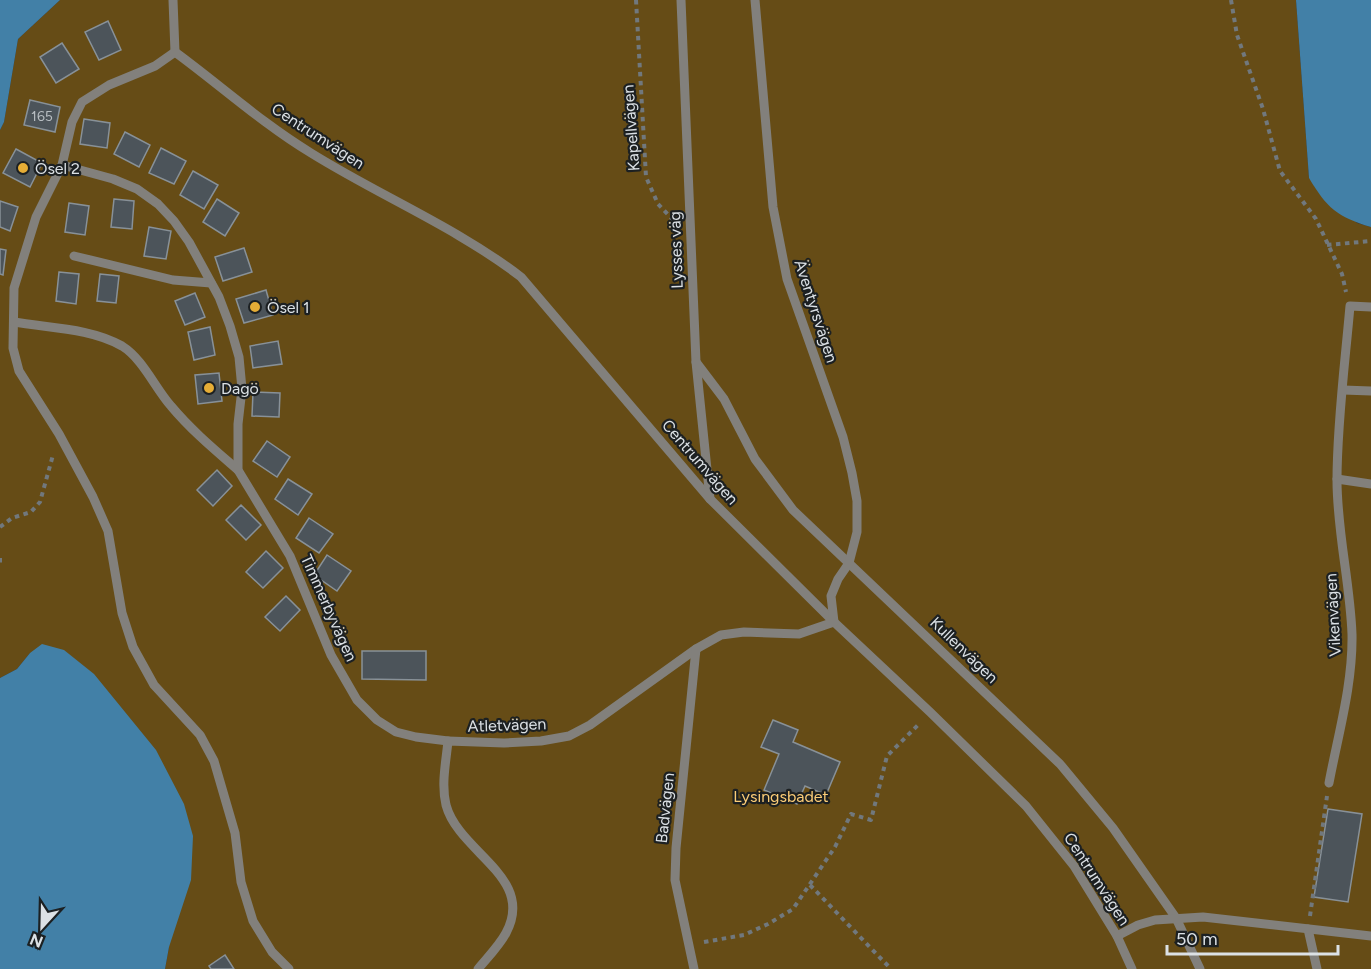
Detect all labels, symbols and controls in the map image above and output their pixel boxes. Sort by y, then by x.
street label: Kapellvägen [619,84,643,172]
street label: Centrumvägen [268,99,368,173]
house number: 165 [31,108,53,125]
place label: Ösel 2 [35,159,80,178]
marker: Ösel 2 [16,161,30,175]
street label: Lysses väg [665,211,687,289]
street label: Äventyrsvägen [790,257,842,365]
place label: Ösel 1 [267,298,310,317]
marker: Ösel 1 [248,300,262,314]
place label: Dagö [221,379,259,398]
marker: Dagö [202,381,216,395]
street label: Centrumvägen [658,416,742,509]
street label: Timmerbyvägen [297,552,361,664]
street label: Vikenvägen [1321,573,1345,657]
street label: Kullenvägen [926,613,1002,687]
street label: Atletvägen [467,714,547,736]
street label: Badvägen [652,772,678,844]
park label: Lysingsbadet [733,787,829,806]
street label: Centrumvägen [1060,829,1134,929]
north arrow [12,897,72,957]
scale bar [1167,918,1338,956]
text: 50 m [1176,928,1218,950]
text: N [27,929,46,952]

